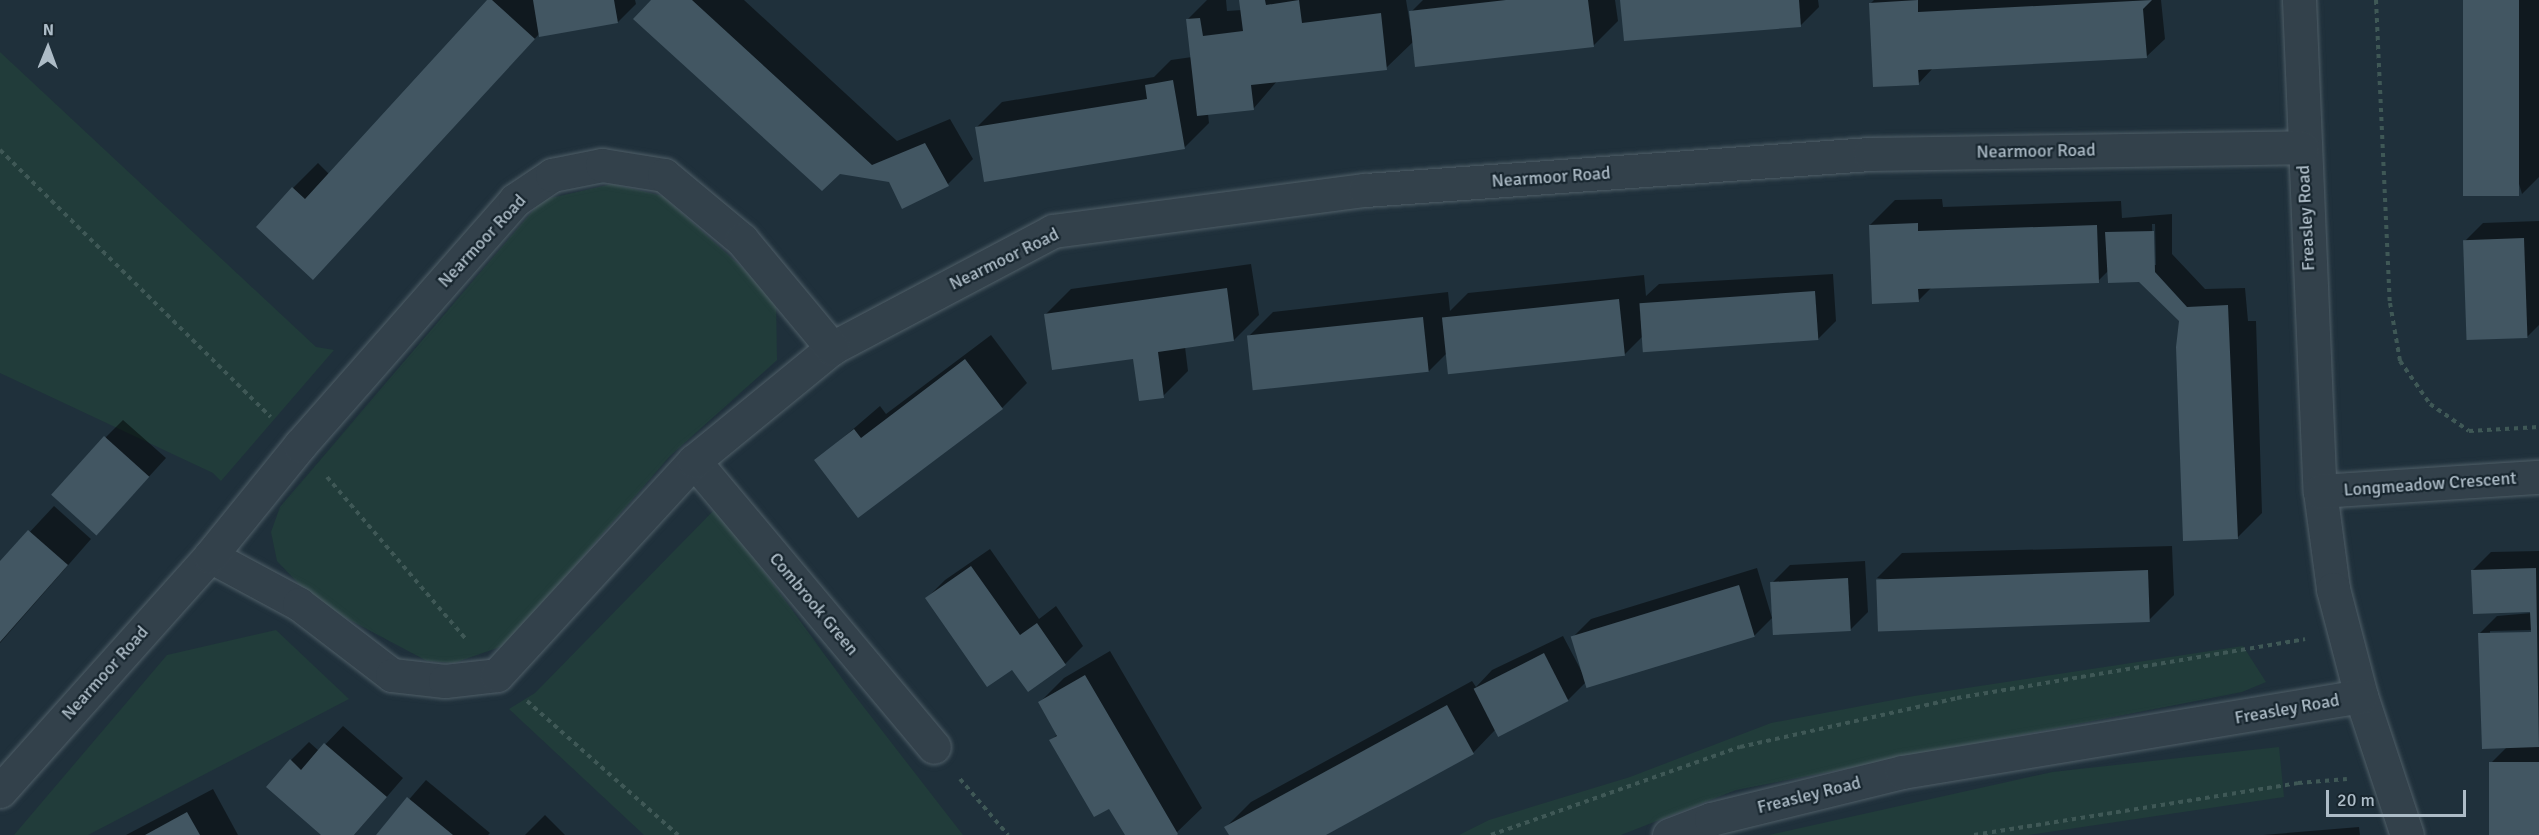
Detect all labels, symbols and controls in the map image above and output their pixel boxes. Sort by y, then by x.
north arrow [18,18,78,78]
text: N [43,20,54,40]
street label: Nearmoor Road [1976,139,2096,163]
street label: Nearmoor Road [1491,162,1611,192]
street label: Freasley Road [2292,164,2320,272]
street label: Nearmoor Road [433,190,531,292]
street label: Nearmoor Road [946,223,1062,295]
street label: Longmeadow Crescent [2343,467,2517,501]
street label: Combrook Green [765,548,863,660]
street label: Nearmoor Road [57,621,153,725]
street label: Freasley Road [2233,689,2341,729]
street label: Freasley Road [1755,772,1863,818]
scale bar [2329,778,2468,816]
text: 20 m [2337,789,2375,811]

